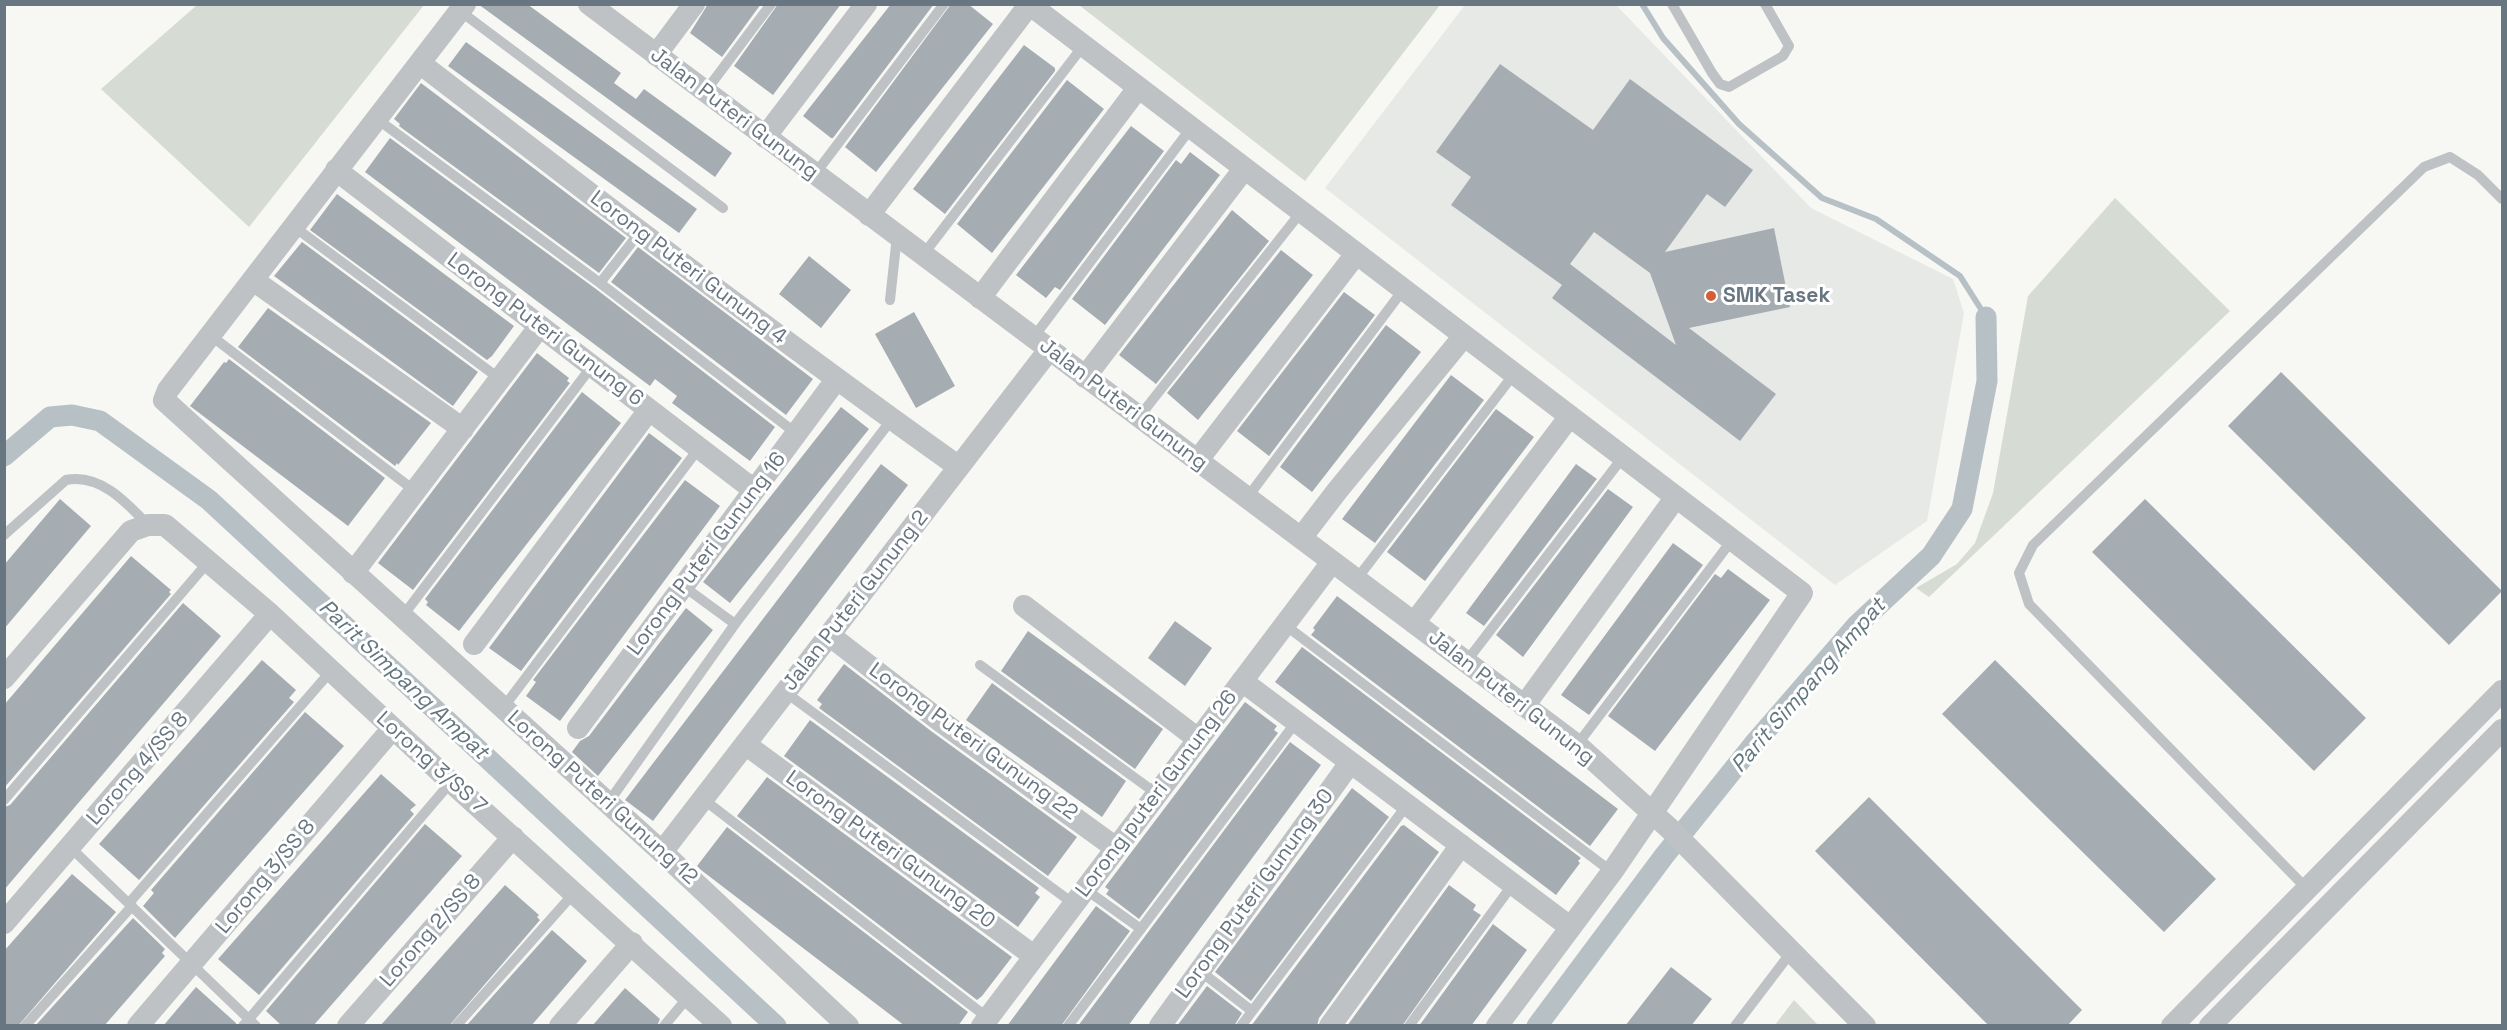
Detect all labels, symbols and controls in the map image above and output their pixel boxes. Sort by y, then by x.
street label: Jalan Puteri Gunung [645,43,823,185]
street label: Lorong Puteri Gunung 4 [585,186,791,350]
street label: Lorong Puteri Gunung 6 [442,248,648,412]
place label: SMK Tasek [1723,283,1830,309]
marker: SMK Tasek [1704,289,1718,303]
street label: Jalan Puteri Gunung [1034,334,1212,476]
street label: Lorong Puteri Gunung 16 [622,447,792,661]
street label: Jalan Puteri Gunung 2 [778,506,934,696]
water label: Parit Simpang Ampat [1726,594,1892,778]
water label: Parit Simpang Ampat [313,595,493,765]
street label: Jalan Puteri Gunung [1423,625,1599,771]
street label: Lorong Puteri Gunung 22 [864,658,1082,826]
street label: Lorong puteri Gunung 26 [1071,686,1243,902]
street label: Lorong Puteri Gunung 12 [502,706,702,890]
street label: Lorong 4/SS 8 [82,707,194,831]
street label: Lorong 3/SS 7 [371,707,491,819]
street label: Lorong Puteri Gunung 20 [780,766,1000,934]
street label: Lorong Puteri Gunung 30 [1171,784,1339,1004]
street label: Lorong 3/SS 8 [211,815,321,939]
street label: Lorong 2/SS 8 [375,869,487,993]

